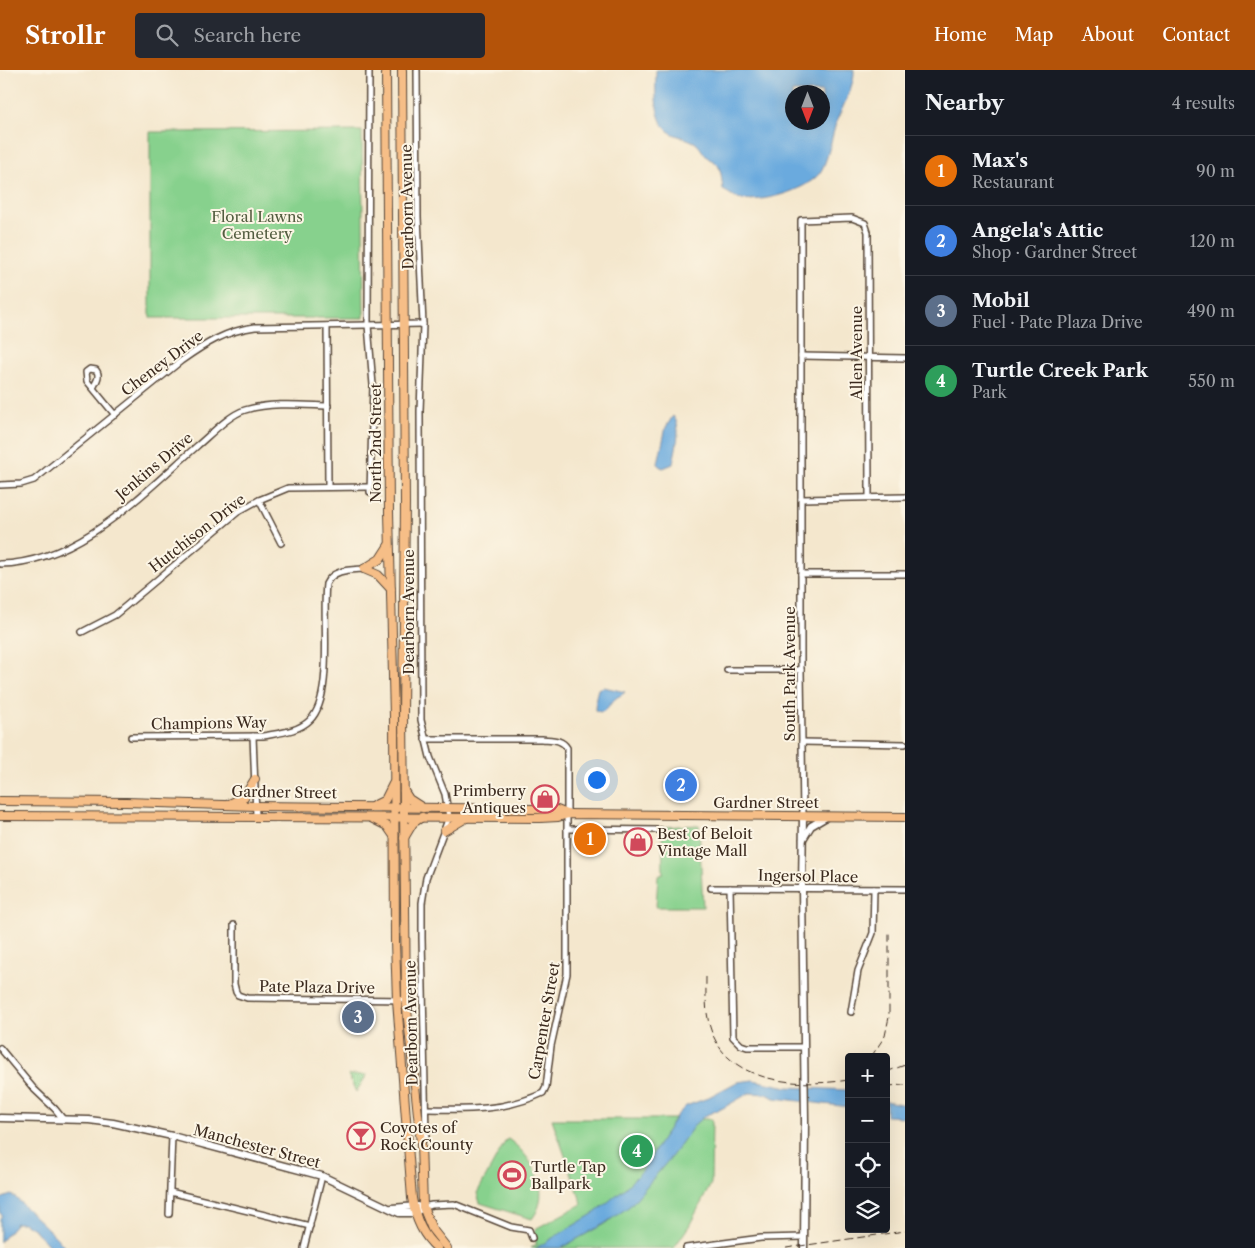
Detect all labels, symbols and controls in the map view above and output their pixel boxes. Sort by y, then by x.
search box [135,13,485,58]
text: Strollr [25,21,105,50]
icon: search [153,21,181,49]
text: Search here [193,24,301,47]
text: Home [934,24,987,46]
text: Map [1015,24,1053,46]
text: About [1081,24,1134,46]
text: Contact [1162,24,1230,46]
north arrow [785,85,830,130]
text: Nearby [925,90,1004,115]
text: 4 results [1172,93,1235,113]
street label: Dearborn Avenue [396,144,418,270]
text: Max's [972,149,1028,172]
text: 1 [937,161,945,181]
text: 90 m [1196,161,1235,181]
text: Restaurant [972,172,1054,192]
park label: Floral Lawns Cemetery [211,207,303,243]
text: Angela's Attic [972,219,1103,242]
text: 2 [936,231,946,251]
text: 120 m [1190,231,1235,251]
text: Shop · Gardner Street [972,242,1137,262]
text: Mobil [972,289,1030,312]
text: 3 [936,301,946,321]
text: 490 m [1187,301,1235,321]
street label: Allen Avenue [847,306,866,401]
text: Fuel · Pate Plaza Drive [972,312,1143,332]
street label: Cheney Drive [117,326,207,400]
text: Turtle Creek Park [972,359,1148,382]
text: 4 [936,371,946,391]
text: 550 m [1188,371,1235,391]
street label: North 2nd Street [366,382,385,503]
text: Park [972,382,1007,402]
street label: Jenkins Drive [110,428,197,505]
street label: Hutchison Drive [145,489,249,577]
street label: Dearborn Avenue [399,549,418,675]
street label: South Park Avenue [780,606,799,742]
street label: Champions Way [151,712,268,734]
pin: 2 [665,766,697,804]
your location [584,767,610,793]
place label: Primberry Antiques [453,781,527,817]
street label: Gardner Street [231,782,338,802]
shop icon: Primberry Antiques [530,784,560,814]
street label: Gardner Street [713,793,819,812]
pin: 1 [574,820,606,858]
place label: Best of Beloit Vintage Mall [656,824,753,860]
shop icon: Best of Beloit Vintage Mall [623,827,653,857]
street label: Ingersol Place [758,866,858,886]
street label: Dearborn Avenue [400,960,422,1086]
street label: Carpenter Street [524,960,564,1081]
street label: Pate Plaza Drive [259,976,375,998]
pin: 3 [342,998,374,1036]
map controls [845,1053,890,1233]
button: + [845,1053,890,1098]
button: − [845,1098,890,1143]
place label: Coyotes of Rock County [380,1118,474,1154]
street label: Manchester Street [191,1120,323,1172]
bar icon: Coyotes of Rock County [346,1121,376,1151]
pin: 4 [621,1132,653,1170]
button: locate [845,1143,890,1188]
place label: Turtle Tap Ballpark [531,1157,606,1193]
sports icon: Turtle Tap Ballpark [497,1160,527,1190]
button: layers [845,1188,890,1233]

